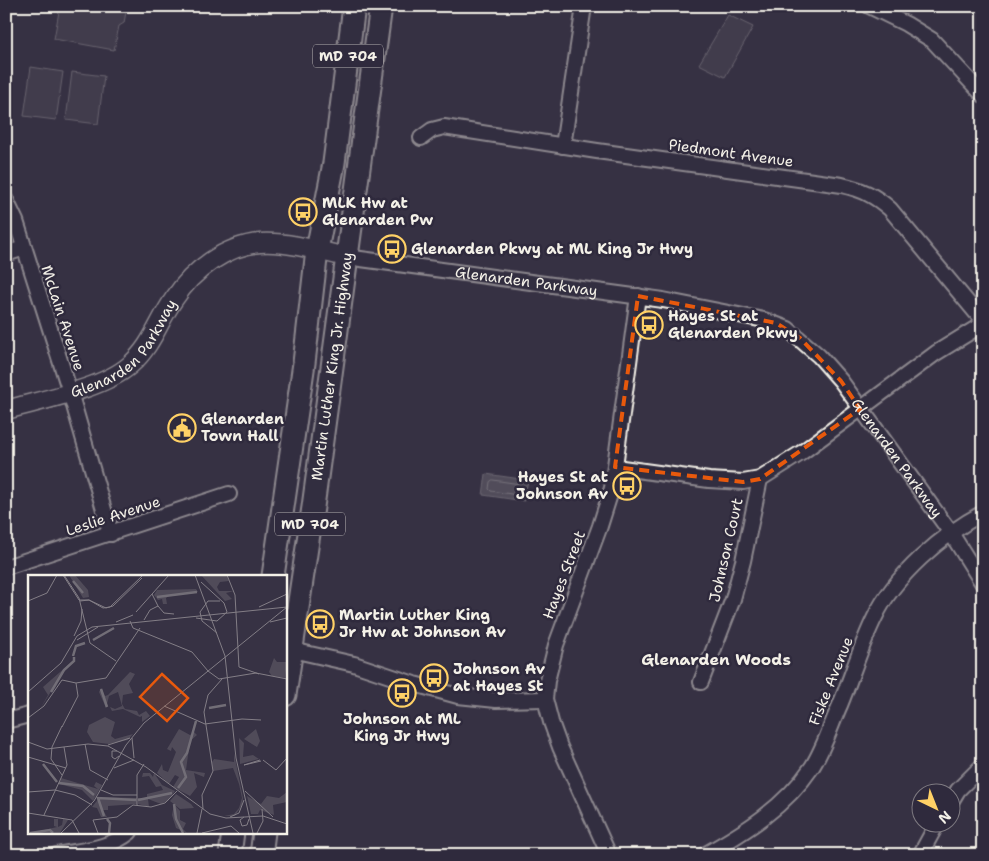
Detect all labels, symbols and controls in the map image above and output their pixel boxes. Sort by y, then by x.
road number: MD 704 [313,44,383,68]
street label: Piedmont Avenue [667,134,795,172]
place label: MLK Hw at Glenarden Pw [322,193,434,230]
bus stop icon: MLK Hw at Glenarden Pw [288,197,318,227]
bus stop icon: Glenarden Pkwy at ML King Jr Hwy [377,234,407,264]
place label: Glenarden Pkwy at ML King Jr Hwy [411,239,693,259]
street label: Martin Luther King Jr. Highway [307,251,357,482]
street label: Glenarden Parkway [454,262,599,301]
street label: McLain Avenue [36,263,90,373]
street label: Glenarden Parkway [68,295,181,402]
place label: Hayes St at Glenarden Pkwy [668,306,798,343]
bus stop icon: Hayes St at Glenarden Pkwy [634,310,664,340]
street label: Glenarden Parkway [847,394,947,522]
place label: Glenarden Town Hall [201,409,284,446]
public building icon: Glenarden Town Hall [167,413,197,443]
place label: Hayes St at Johnson Av [516,467,608,504]
bus stop icon: Hayes St at Johnson Av [612,471,642,501]
street label: Leslie Avenue [63,491,163,541]
street label: Johnson Court [704,496,748,604]
road number: MD 704 [275,512,345,536]
street label: Hayes Street [538,528,590,622]
inset map [28,575,286,834]
place label: Martin Luther King Jr Hw at Johnson Av [339,605,506,642]
bus stop icon: Martin Luther King Jr Hw at Johnson Av [305,609,335,639]
street label: Fiske Avenue [804,634,858,728]
district label: Glenarden Woods [641,649,791,670]
place label: Johnson Av at Hayes St [453,659,545,696]
bus stop icon: Johnson Av at Hayes St [419,663,449,693]
bus stop icon: Johnson at ML King Jr Hwy [387,678,417,708]
place label: Johnson at ML King Jr Hwy [343,709,461,746]
north arrow [912,784,962,834]
text: N [935,807,955,828]

